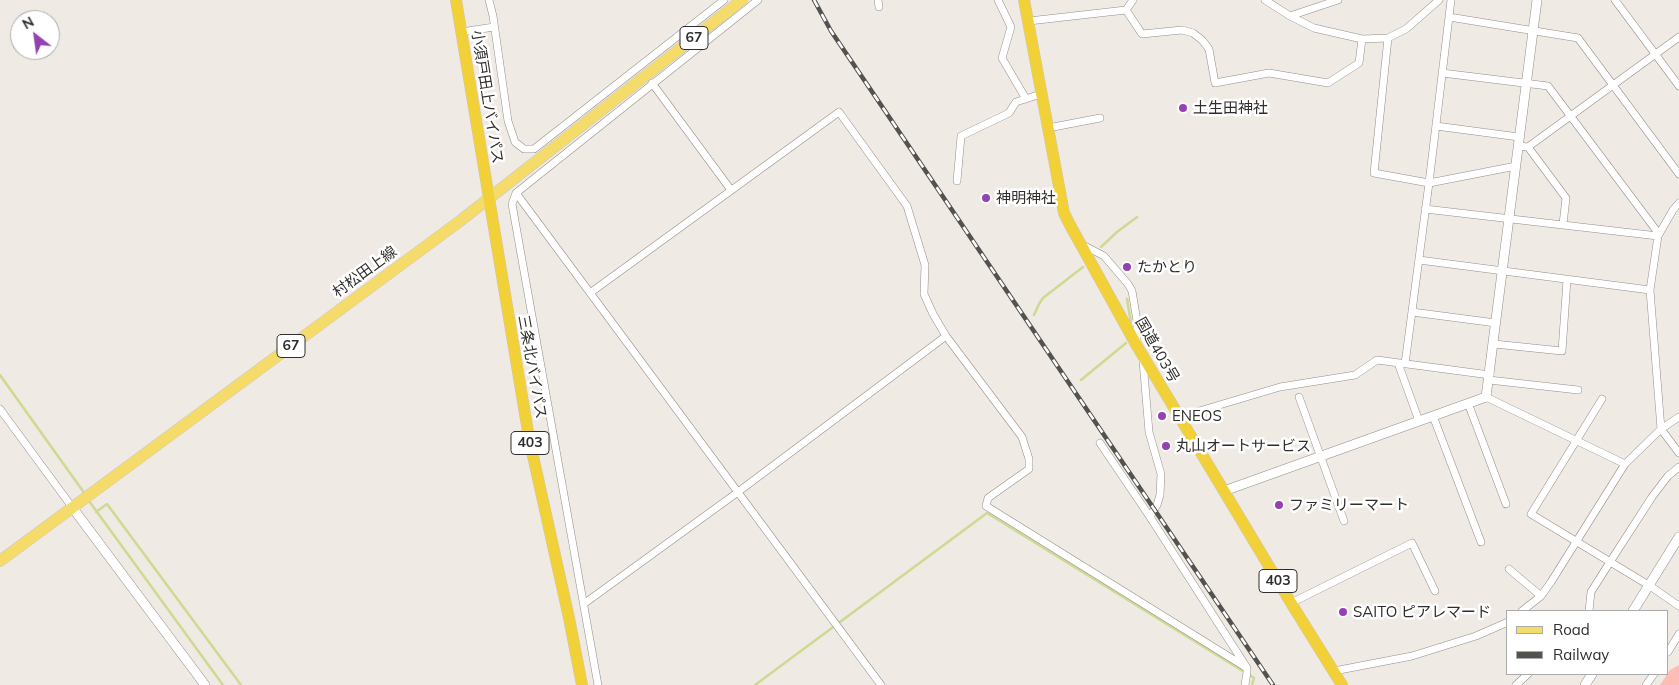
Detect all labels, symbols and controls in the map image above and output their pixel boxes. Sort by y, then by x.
north arrow [10,10,60,60]
text: N [19,12,37,33]
road number: 67 [680,26,708,49]
street label: 小須戸田上バイパス [468,29,506,165]
place label: 土生田神社 [1193,99,1268,117]
marker: 土生田神社 [1177,102,1189,114]
place label: 神明神社 [996,189,1056,207]
marker: 神明神社 [980,192,992,204]
street label: 村松田上線 [329,243,401,301]
place label: たかとり [1137,258,1197,276]
marker: たかとり [1121,261,1133,273]
street label: 三条北バイパス [514,314,550,420]
street label: 国道403号 [1131,314,1183,386]
road number: 67 [277,334,305,358]
place label: ENEOS [1172,407,1222,425]
marker: ENEOS [1156,410,1168,422]
road number: 403 [511,432,549,454]
place label: 丸山オートサービス [1176,437,1311,455]
marker: 丸山オートサービス [1160,440,1172,452]
place label: ファミリーマート [1289,496,1409,514]
marker: ファミリーマート [1273,499,1285,511]
road number: 403 [1259,570,1297,592]
place label: SAITO ピアレマード [1353,603,1491,621]
marker: SAITO ピアレマード [1337,606,1349,618]
legend [1506,610,1669,675]
text: Road [1553,620,1590,639]
text: Railway [1553,645,1609,664]

